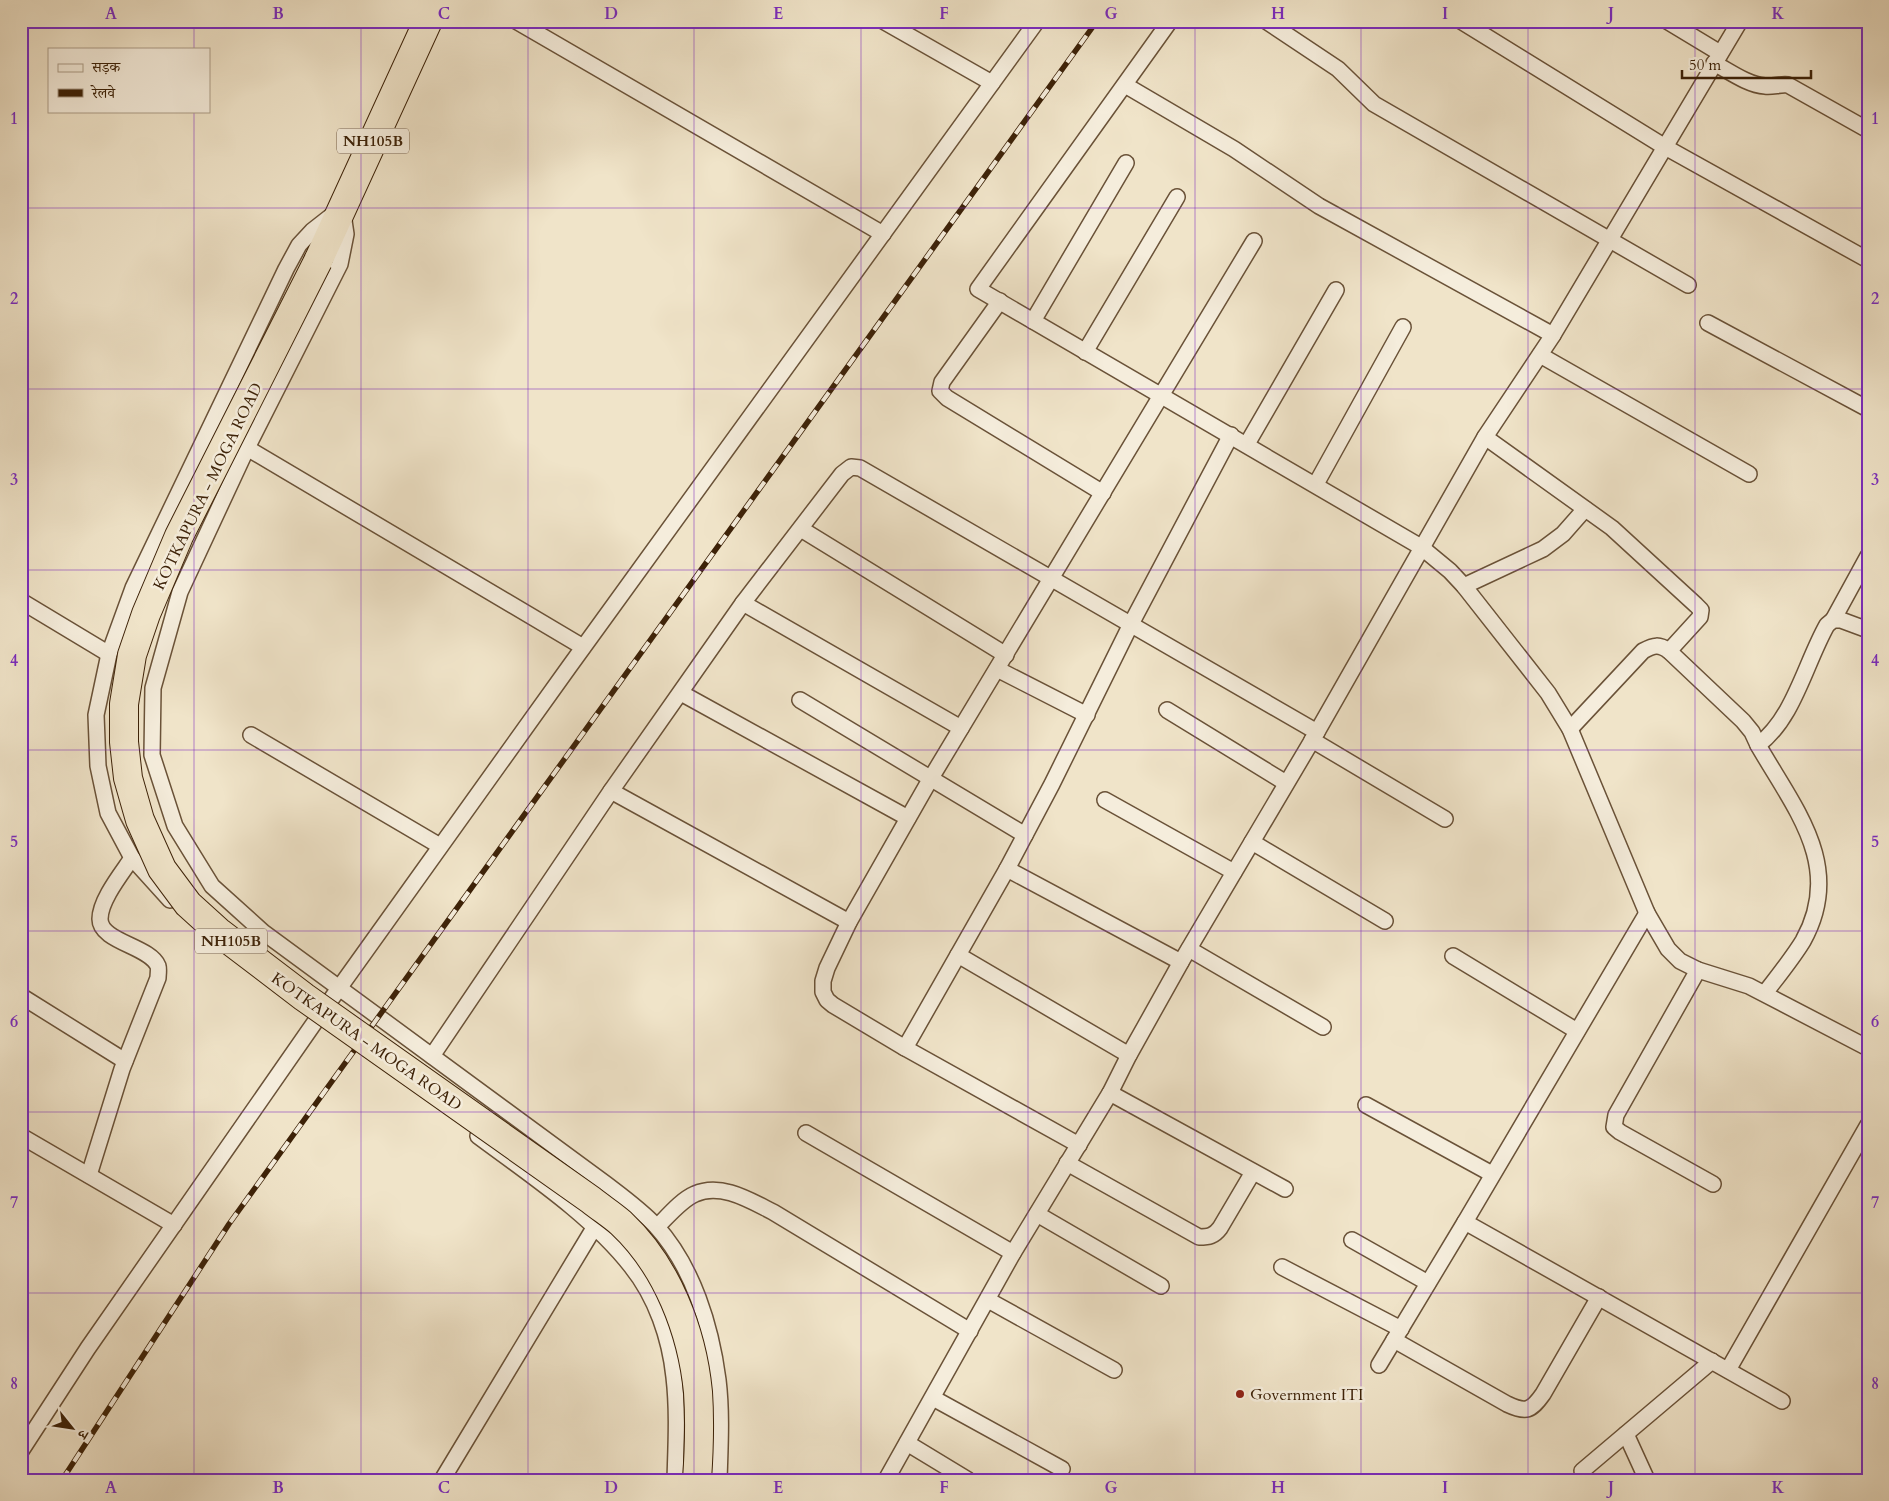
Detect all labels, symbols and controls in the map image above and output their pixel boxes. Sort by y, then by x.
text: A [105,3,117,25]
text: B [272,3,284,25]
text: C [438,3,450,25]
text: D [604,3,618,25]
text: E [773,3,783,25]
text: F [939,3,949,25]
text: G [1104,3,1118,25]
text: H [1271,3,1285,25]
text: I [1442,3,1448,25]
text: J [1606,3,1614,25]
text: K [1772,3,1785,25]
legend [48,48,210,112]
scale bar [1682,48,1810,80]
text: 50 m [1689,55,1721,75]
text: सड़क [91,57,121,77]
text: रेलवे [90,83,116,103]
text: 1 [10,108,18,130]
text: 1 [1871,108,1879,130]
road number: NH105B [337,128,409,154]
text: 2 [10,288,18,310]
text: 2 [1871,288,1879,310]
street label: KOTKAPURA - MOGA ROAD [148,379,268,594]
text: 3 [10,469,18,491]
text: 3 [1871,469,1879,491]
text: 4 [10,650,18,672]
text: 4 [1871,650,1879,672]
text: 5 [10,831,18,853]
text: 5 [1871,831,1879,853]
road number: NH105B [195,928,267,954]
street label: KOTKAPURA - MOGA ROAD [267,967,466,1116]
text: 6 [10,1011,18,1033]
text: 6 [1871,1011,1879,1033]
text: 7 [10,1192,18,1214]
text: 7 [1871,1192,1879,1214]
text: 8 [10,1373,18,1395]
text: 8 [1871,1373,1879,1395]
place label: Government ITI [1250,1384,1364,1406]
marker: Government ITI [1234,1388,1246,1400]
north arrow [48,1404,98,1454]
text: उ [72,1426,93,1443]
text: A [105,1477,117,1499]
text: B [272,1477,284,1499]
text: C [438,1477,450,1499]
text: D [604,1477,618,1499]
text: E [773,1477,783,1499]
text: F [939,1477,949,1499]
text: G [1104,1477,1118,1499]
text: H [1271,1477,1285,1499]
text: I [1442,1477,1448,1499]
text: J [1606,1477,1614,1499]
text: K [1772,1477,1785,1499]

